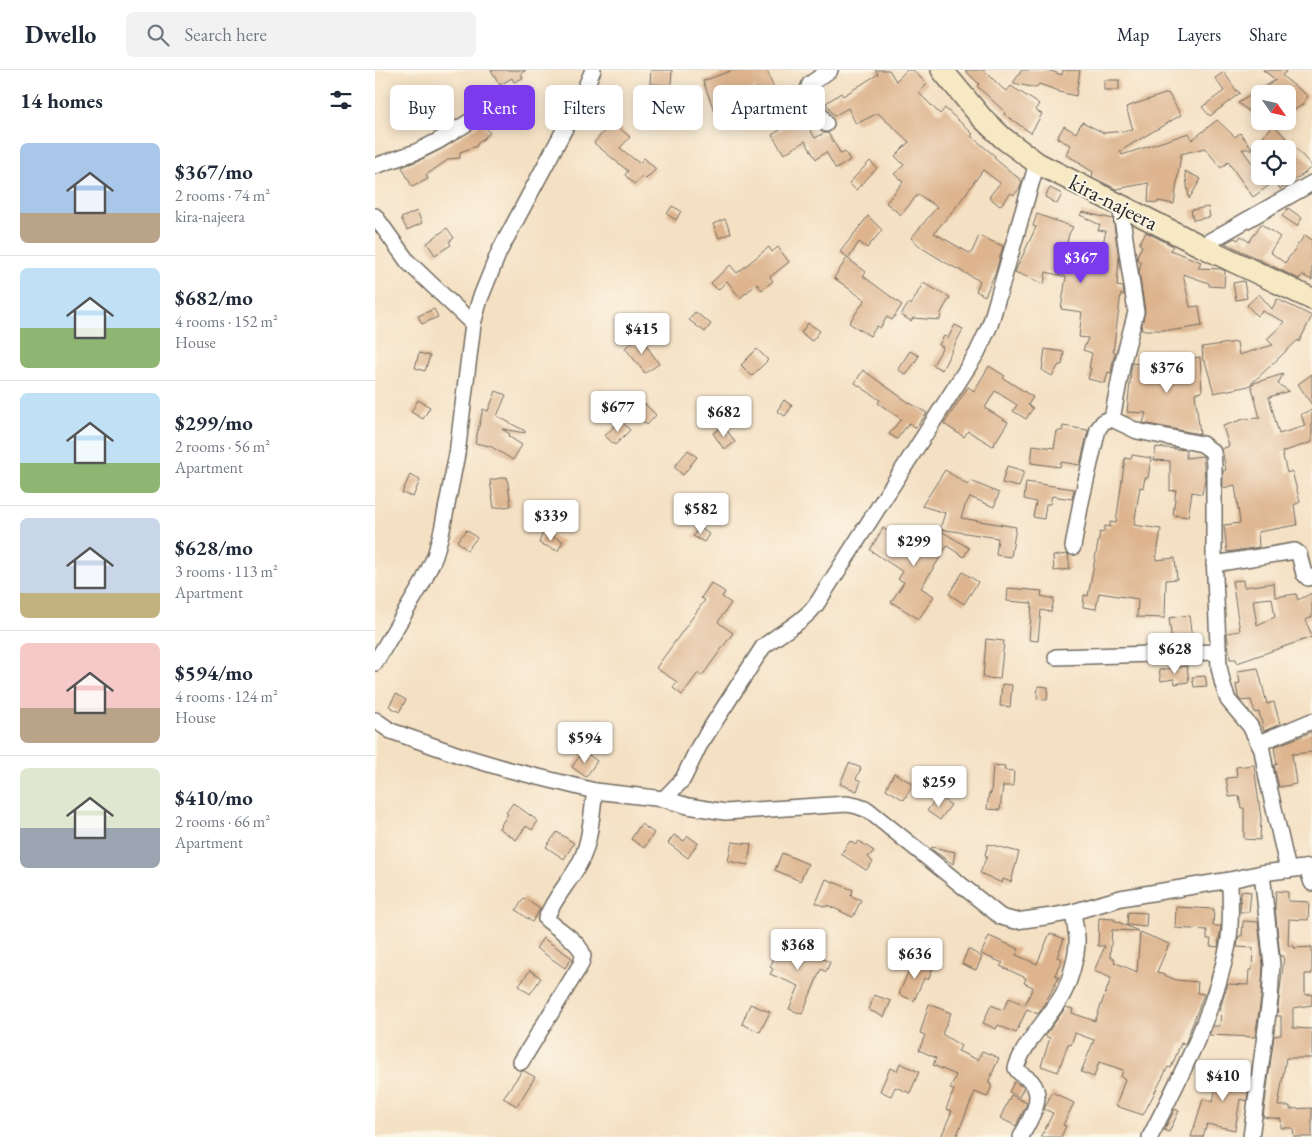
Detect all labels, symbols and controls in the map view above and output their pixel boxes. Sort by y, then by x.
search box [126,12,476,57]
text: Dwello [25,19,96,50]
icon: search [144,21,172,49]
text: Search here [184,22,267,47]
text: Map [1117,23,1149,46]
text: Layers [1177,23,1221,46]
text: Share [1249,23,1287,46]
chip: Buy [390,85,454,130]
chip: Rent [464,85,535,130]
chip: Filters [545,85,623,130]
chip: New [633,85,703,130]
chip: Apartment [713,85,825,130]
north arrow [1251,85,1296,130]
map controls [1251,85,1296,185]
icon: filters [327,86,355,114]
text: 14 homes [20,87,103,114]
button: locate [1251,140,1296,185]
text: $367/mo [175,158,253,185]
icon: home [60,163,120,223]
street label: kira-najeera [1064,168,1163,237]
text: 2 rooms · 74 m² [175,185,270,206]
text: kira-najeera [175,206,245,227]
pin: $367 [1051,242,1111,284]
text: $367 [1065,247,1097,268]
text: $682/mo [175,284,253,311]
icon: home [60,288,120,348]
text: 4 rooms · 152 m² [175,311,278,332]
pin: $415 [612,312,672,355]
text: $415 [626,318,658,339]
text: House [175,332,216,353]
pin: $376 [1137,352,1197,394]
text: $376 [1151,357,1183,378]
pin: $677 [588,390,648,433]
text: $677 [602,396,634,417]
pin: $682 [694,396,754,438]
text: $682 [708,401,740,422]
text: $299/mo [175,409,253,436]
icon: home [60,413,120,473]
text: 2 rooms · 56 m² [175,436,270,457]
text: Apartment [175,457,243,478]
pin: $582 [671,492,731,535]
text: $582 [685,498,717,519]
pin: $339 [521,500,581,542]
text: $339 [535,505,567,526]
pin: $299 [884,524,944,567]
text: $299 [898,530,930,551]
text: $628/mo [175,534,253,561]
icon: home [60,538,120,598]
text: 3 rooms · 113 m² [175,561,278,582]
text: Apartment [175,582,243,603]
pin: $628 [1145,632,1205,675]
text: $628 [1159,638,1191,659]
text: $594/mo [175,659,253,686]
icon: home [60,663,120,723]
text: 4 rooms · 124 m² [175,686,278,707]
text: House [175,707,216,728]
pin: $594 [555,722,615,764]
text: $594 [569,727,601,748]
pin: $259 [909,766,969,808]
text: $259 [923,771,955,792]
text: $410/mo [175,784,253,811]
icon: home [60,788,120,848]
text: 2 rooms · 66 m² [175,811,270,832]
text: Apartment [175,832,243,853]
pin: $368 [768,928,828,971]
text: $368 [782,934,814,955]
pin: $636 [885,938,945,980]
text: $636 [899,943,931,964]
pin: $410 [1193,1060,1253,1102]
text: $410 [1207,1065,1239,1086]

